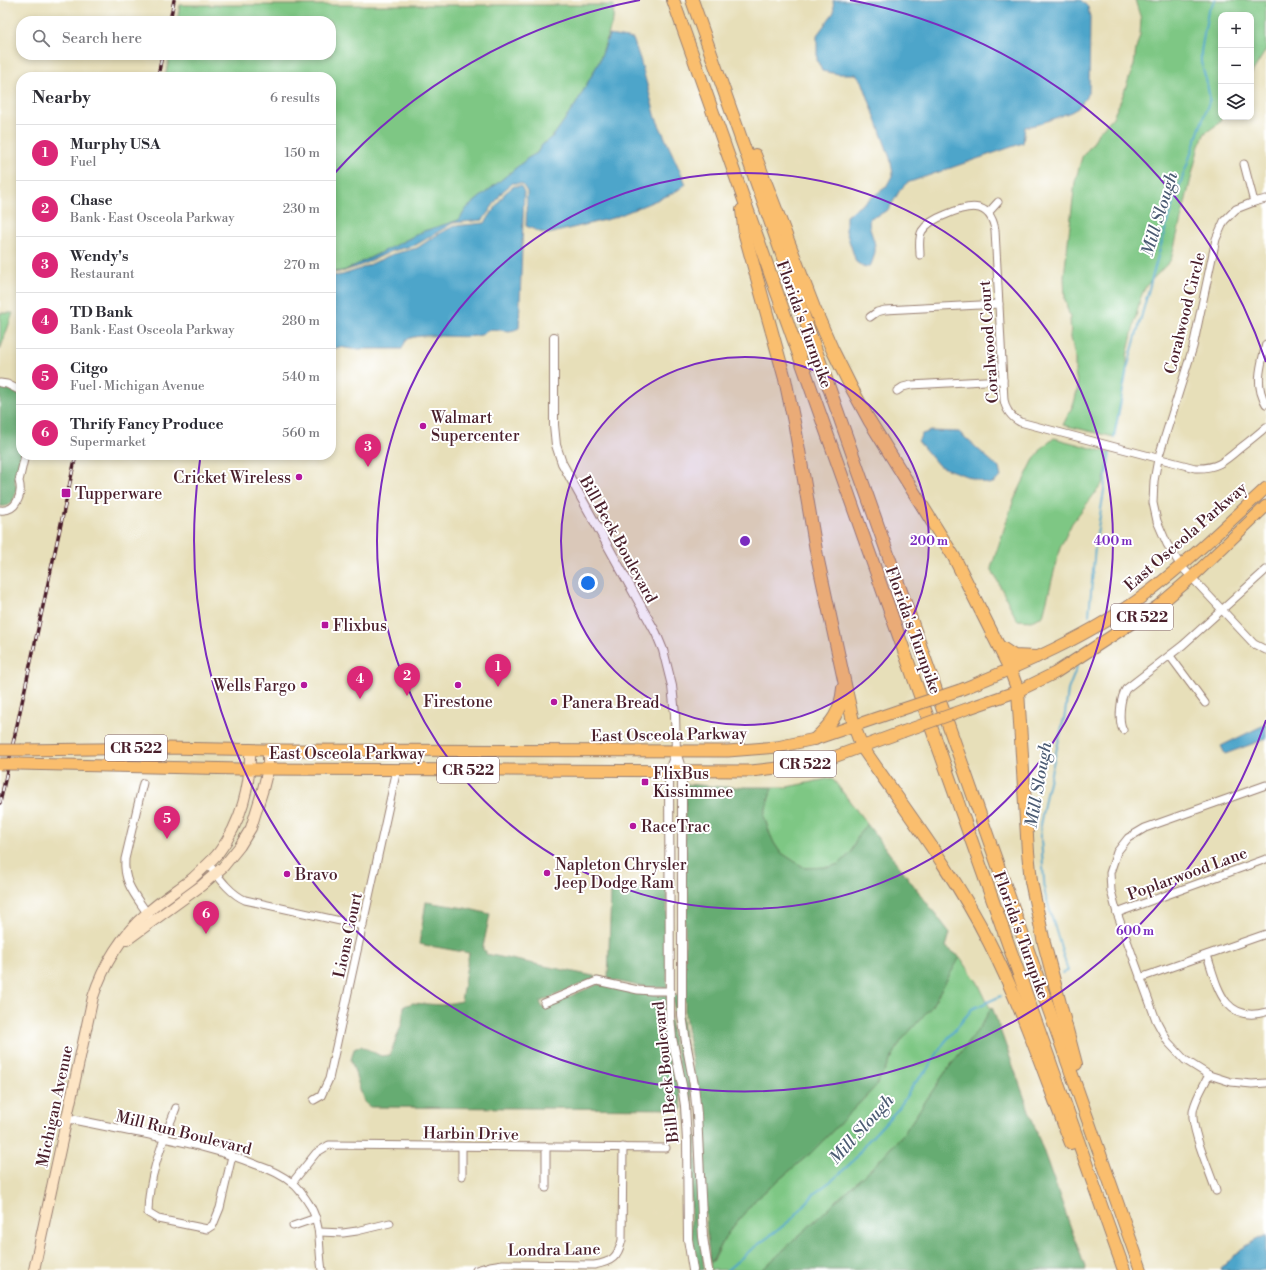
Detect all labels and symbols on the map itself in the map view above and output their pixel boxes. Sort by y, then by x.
water label: Mill Slough [1137,169,1183,259]
street label: Coralwood Circle [1160,250,1210,376]
street label: Florida's Turnpike [772,258,836,391]
street label: Coralwood Court [975,280,1003,404]
place label: Walmart Supercenter [430,408,520,446]
marker: Walmart Supercenter [418,421,428,431]
pin: 3 [355,434,381,467]
place label: Cricket Wireless [173,468,291,488]
marker: Cricket Wireless [294,472,304,482]
street label: Bill Beck Boulevard [574,472,661,607]
street label: East Osceola Parkway [1120,478,1251,596]
place label: Tupperware [75,484,162,504]
marker: Tupperware [60,487,72,499]
centre of rings [738,534,752,548]
text: 200 m [910,534,948,549]
text: 400 m [1094,534,1132,549]
street label: Florida's Turnpike [881,564,945,697]
your location [578,573,598,593]
road number: CR 522 [1111,604,1173,630]
place label: Flixbus [333,616,387,636]
marker: Flixbus [320,620,330,630]
pin: 1 [485,654,511,687]
pin: 2 [394,663,420,696]
pin: 4 [347,666,373,699]
place label: Wells Fargo [212,676,296,696]
marker: Wells Fargo [299,680,309,690]
marker: Firestone [453,680,463,690]
place label: Firestone [423,692,493,712]
place label: Panera Bread [562,693,659,713]
marker: Panera Bread [549,697,559,707]
street label: East Osceola Parkway [591,724,747,746]
road number: CR 522 [105,735,167,761]
water label: Mill Slough [1021,740,1057,830]
street label: East Osceola Parkway [269,744,425,764]
road number: CR 522 [774,751,836,777]
road number: CR 522 [437,757,499,783]
place label: FlixBus Kissimmee [653,764,733,802]
marker: FlixBus Kissimmee [640,777,650,787]
pin: 5 [154,806,180,839]
place label: RaceTrac [641,817,710,837]
marker: RaceTrac [628,821,638,831]
street label: Poplarwood Lane [1125,843,1250,905]
place label: Napleton Chrysler Jeep Dodge Ram [554,855,687,893]
place label: Bravo [294,865,338,885]
marker: Napleton Chrysler Jeep Dodge Ram [542,868,552,878]
marker: Bravo [282,869,292,879]
street label: Florida's Turnpike [989,869,1053,1002]
street label: Lions Court [329,890,367,980]
pin: 6 [193,901,219,934]
text: 600 m [1116,924,1154,939]
street label: Bill Beck Boulevard [649,1000,683,1145]
street label: Michigan Avenue [32,1043,78,1169]
water label: Mill Slough [824,1090,899,1169]
street label: Mill Run Boulevard [114,1106,254,1160]
street label: Harbin Drive [423,1123,519,1145]
street label: Londra Lane [507,1239,601,1261]

